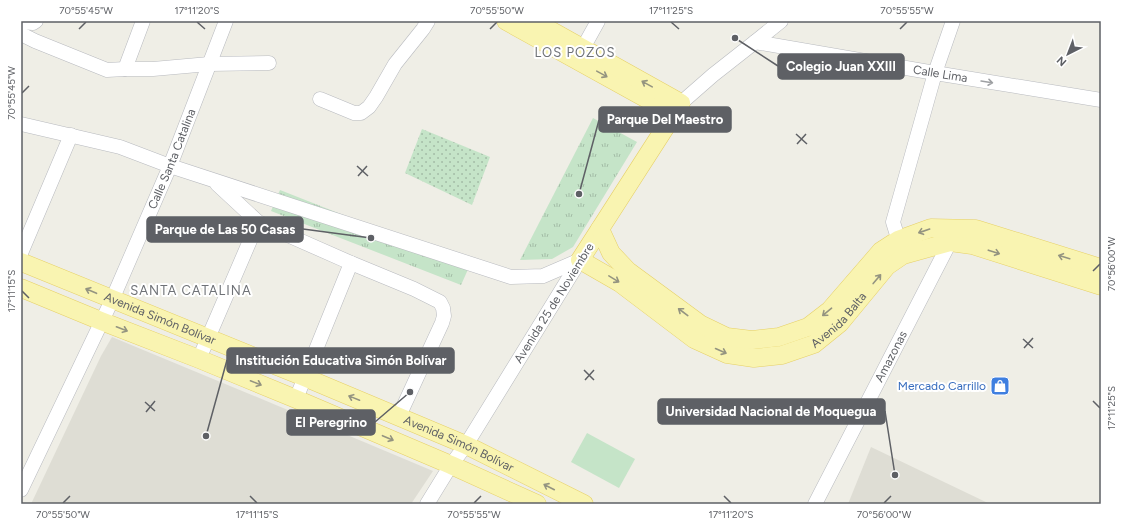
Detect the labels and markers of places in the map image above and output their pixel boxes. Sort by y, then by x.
callout: Colegio Juan XXIII [778,54,904,79]
callout: Parque Del Maestro [599,107,731,132]
callout: Parque de Las 50 Casas [147,217,303,242]
callout: Institución Educativa Simón Bolívar [227,348,454,373]
shop icon: Mercado Carrillo [989,375,1011,397]
place label: Mercado Carrillo [898,379,986,393]
callout: Universidad Nacional de Moquegua [658,399,885,424]
callout: El Peregrino [287,410,375,435]

